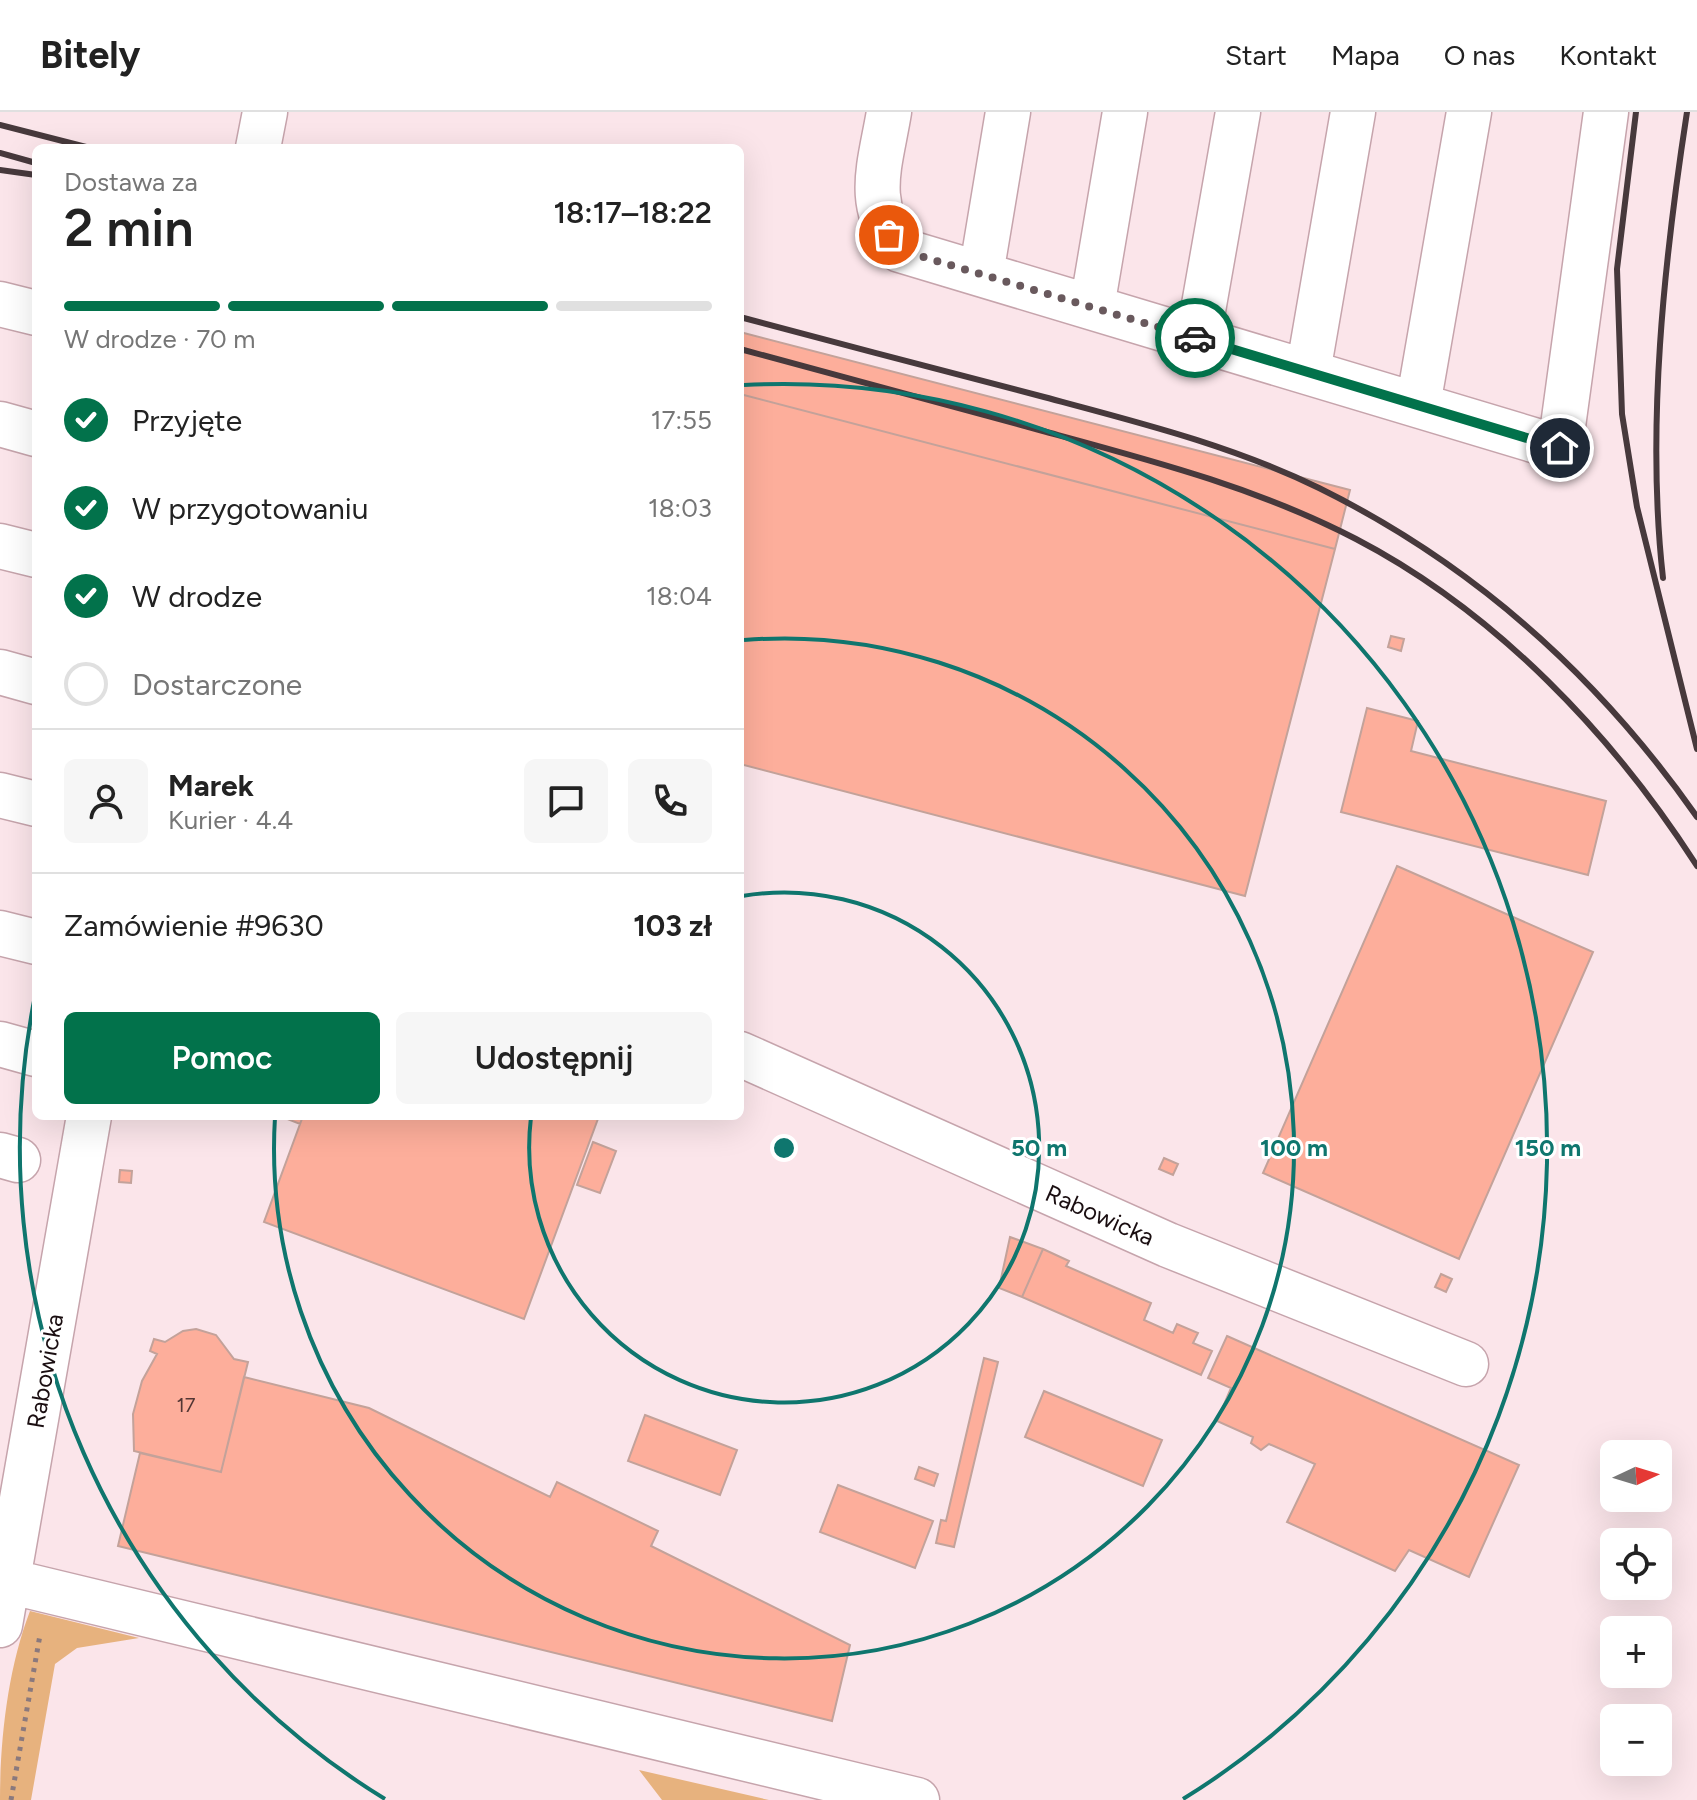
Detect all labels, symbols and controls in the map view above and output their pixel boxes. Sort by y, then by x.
text: Bitely [40,32,140,78]
text: Start [1225,38,1287,72]
text: Mapa [1331,38,1400,72]
text: O nas [1444,38,1515,72]
text: Kontakt [1559,38,1657,72]
text: Dostawa za [64,166,198,198]
text: 18:17–18:22 [553,194,712,231]
text: 2 min [64,197,193,259]
pin [855,201,923,269]
icon: bag [867,213,911,257]
courier [1155,298,1235,378]
icon: car [1173,316,1217,360]
text: W drodze · 70 m [64,323,255,355]
icon: check [64,398,108,442]
text: Przyjęte [132,402,242,439]
text: 17:55 [651,404,712,436]
pin [1526,414,1594,482]
icon: home [1538,426,1582,470]
icon: check [64,486,108,530]
text: W przygotowaniu [132,490,368,527]
text: 18:03 [648,492,712,524]
icon: check [64,574,108,618]
text: W drodze [132,578,262,615]
text: 18:04 [646,580,712,612]
text: Dostarczone [132,666,302,703]
button: person [64,759,148,843]
button: chat [524,759,608,843]
button: phone [628,759,712,843]
text: Marek [168,767,254,804]
text: Kurier · 4.4 [168,804,293,836]
text: Zamówienie #9630 [64,907,324,944]
text: 103 zł [633,907,712,944]
button: Pomoc [64,1012,380,1104]
button: Udostępnij [396,1012,712,1104]
text: 50 m [1011,1133,1067,1162]
text: 100 m [1260,1133,1328,1162]
text: 150 m [1515,1133,1581,1162]
centre of rings [770,1134,798,1162]
street label: Rabowicka [1041,1178,1159,1252]
street label: Rabowicka [21,1311,69,1431]
house number: 17 [177,1393,196,1417]
north arrow [1600,1440,1672,1512]
map controls [1600,1440,1672,1776]
button: locate [1600,1528,1672,1600]
button: + [1600,1616,1672,1688]
button: − [1600,1704,1672,1776]

